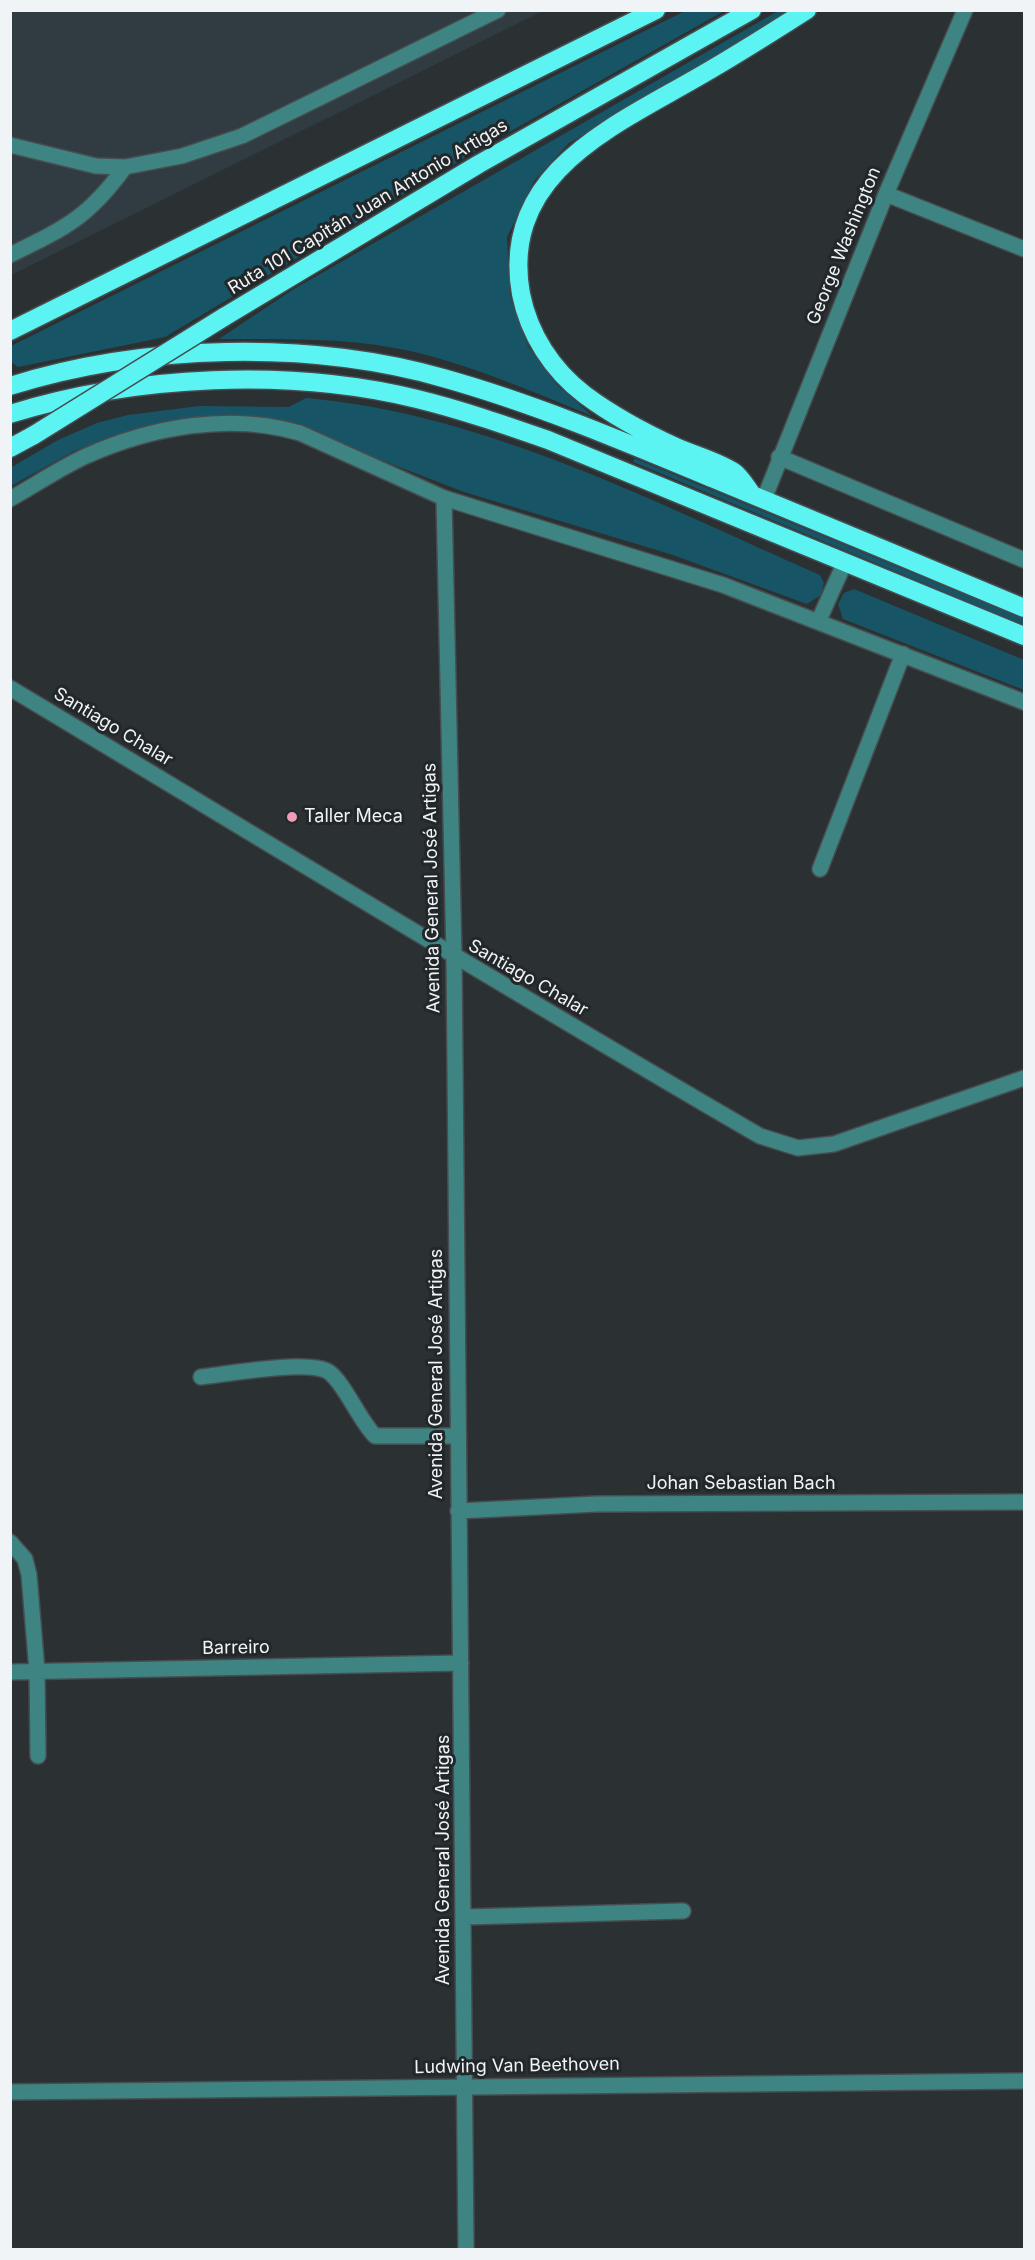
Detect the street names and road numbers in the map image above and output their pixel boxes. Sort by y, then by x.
street label: Ruta 101 Capitán Juan Antonio Artigas [224,115,512,299]
street label: George Washington [803,164,885,328]
street label: Santiago Chalar [50,683,176,771]
street label: Avenida General José Artigas [419,763,445,1013]
street label: Santiago Chalar [464,935,592,1021]
street label: Avenida General José Artigas [426,1249,448,1499]
street label: Johan Sebastian Bach [646,1473,836,1495]
street label: Barreiro [202,1637,270,1659]
street label: Avenida General José Artigas [433,1735,455,1985]
street label: Ludwing Van Beethoven [414,2053,620,2079]

